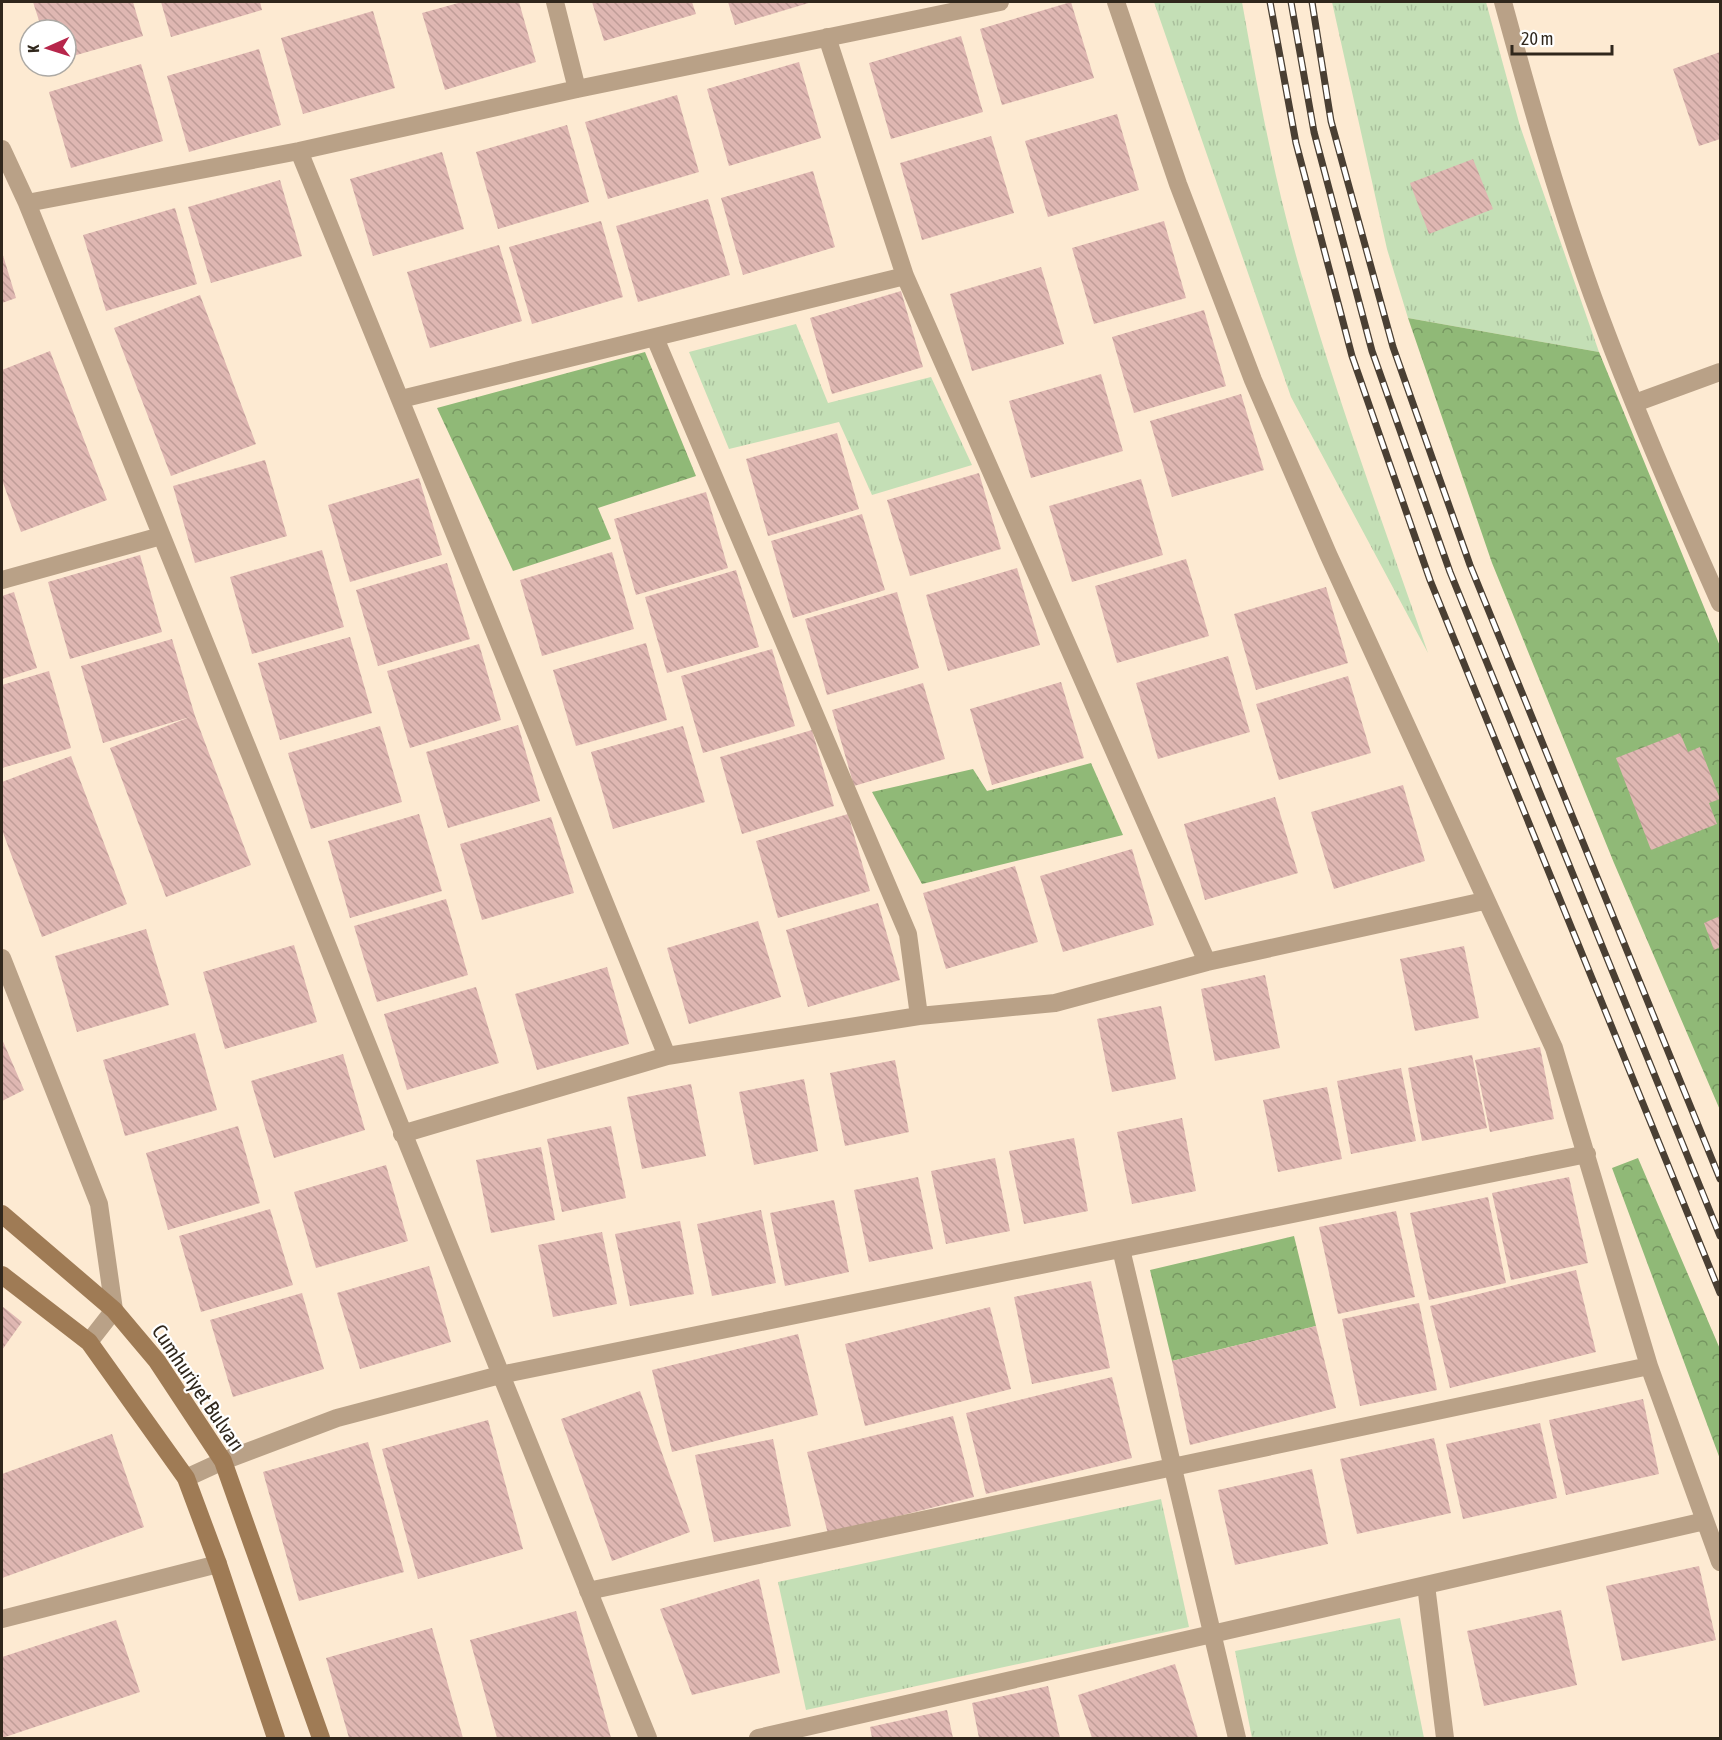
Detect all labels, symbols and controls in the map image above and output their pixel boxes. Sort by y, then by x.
north arrow [18,18,78,78]
scale bar [1512,18,1612,56]
text: 20 m [1521,28,1553,49]
text: K [24,44,42,53]
street label: Cumhuriyet Bulvarı [148,1320,250,1455]

